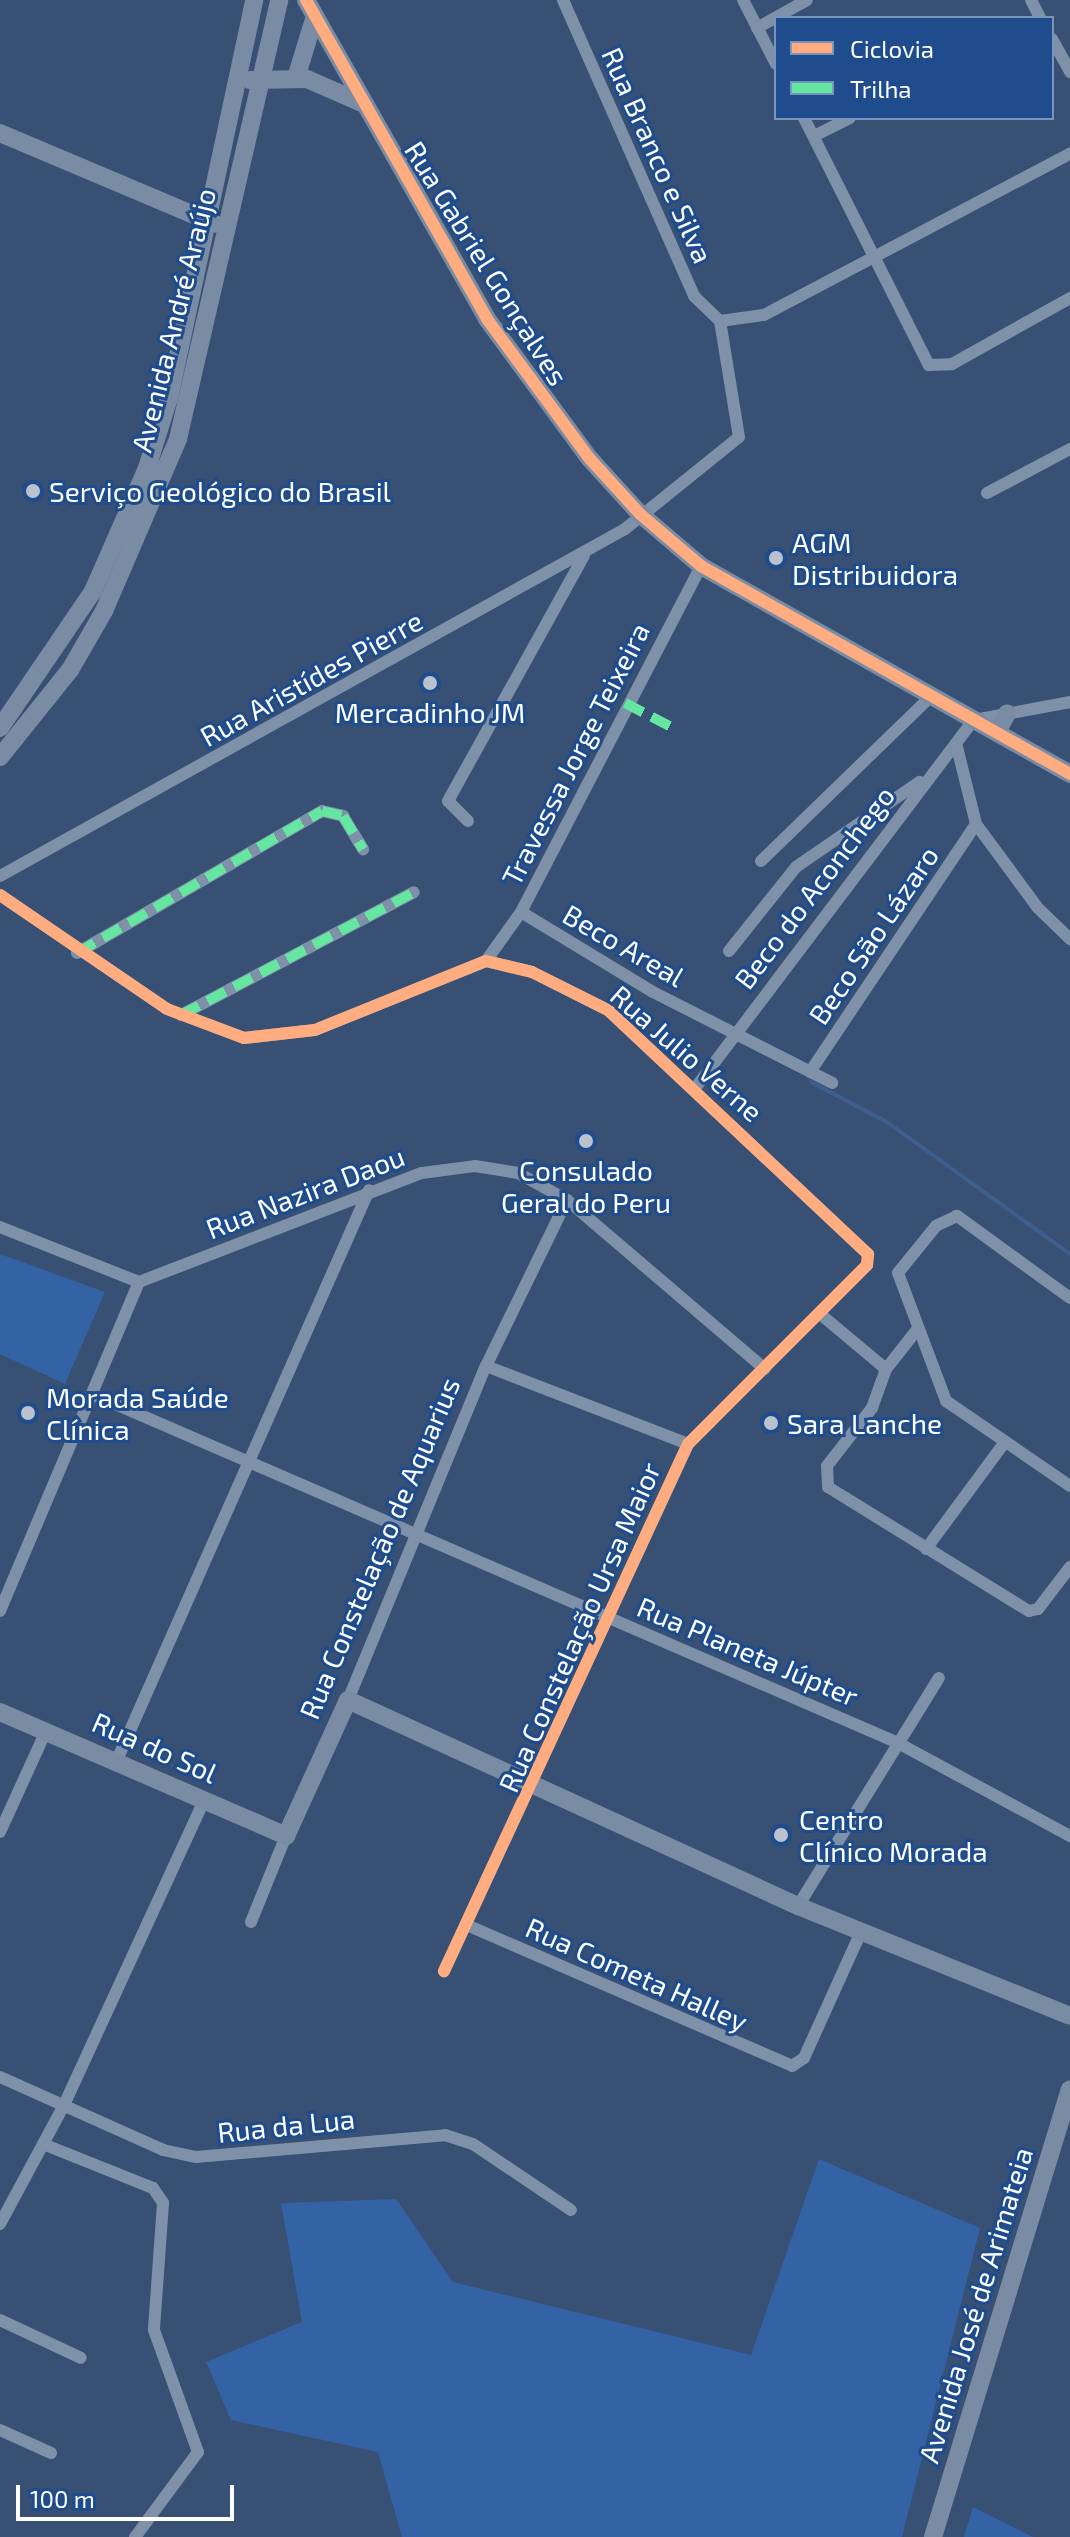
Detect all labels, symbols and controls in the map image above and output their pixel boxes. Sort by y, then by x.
legend [774,16,1054,120]
text: Ciclovia [850,34,934,63]
street label: Rua Branco e Silva [595,42,721,268]
text: Trilha [850,74,912,103]
street label: Rua Gabriel Gonçalves [398,135,576,391]
street label: Avenida André Araújo [124,184,222,456]
place label: Serviço Geológico do Brasil [49,474,391,508]
marker: Serviço Geológico do Brasil [24,482,42,500]
place label: AGM Distribuidora [792,525,958,591]
marker: AGM Distribuidora [767,549,785,567]
street label: Rua Aristídes Pierre [194,603,428,753]
street label: Travessa Jorge Teixeira [494,616,656,892]
marker: Mercadinho JM [421,674,439,692]
place label: Mercadinho JM [334,695,526,729]
street label: Beco do Aconchego [727,779,901,995]
street label: Beco São Lázaro [801,840,945,1030]
street label: Beco Areal [557,897,691,993]
street label: Rua Julio Verne [604,978,770,1128]
marker: Consulado Geral do Peru [577,1132,595,1150]
street label: Rua Nazira Daou [201,1139,409,1245]
place label: Consulado Geral do Peru [501,1153,671,1219]
street label: Rua Constelação de Aquarius [292,1372,466,1724]
place label: Morada Saúde Clínica [46,1380,229,1446]
marker: Morada Saúde Clínica [17,1402,39,1424]
place label: Sara Lanche [787,1406,942,1440]
marker: Sara Lanche [762,1414,780,1432]
street label: Rua Constelação Ursa Maior [491,1457,667,1797]
street label: Rua Planeta Júpter [632,1589,864,1713]
street label: Rua do Sol [87,1705,223,1789]
place label: Centro Clínico Morada [799,1802,988,1868]
marker: Centro Clínico Morada [770,1824,792,1846]
street label: Rua Cometa Halley [521,1910,753,2038]
street label: Rua da Lua [215,2101,357,2149]
street label: Avenida José de Arimateia [911,2143,1039,2467]
scale bar [20,2469,238,2519]
text: 100 m [30,2484,95,2513]

